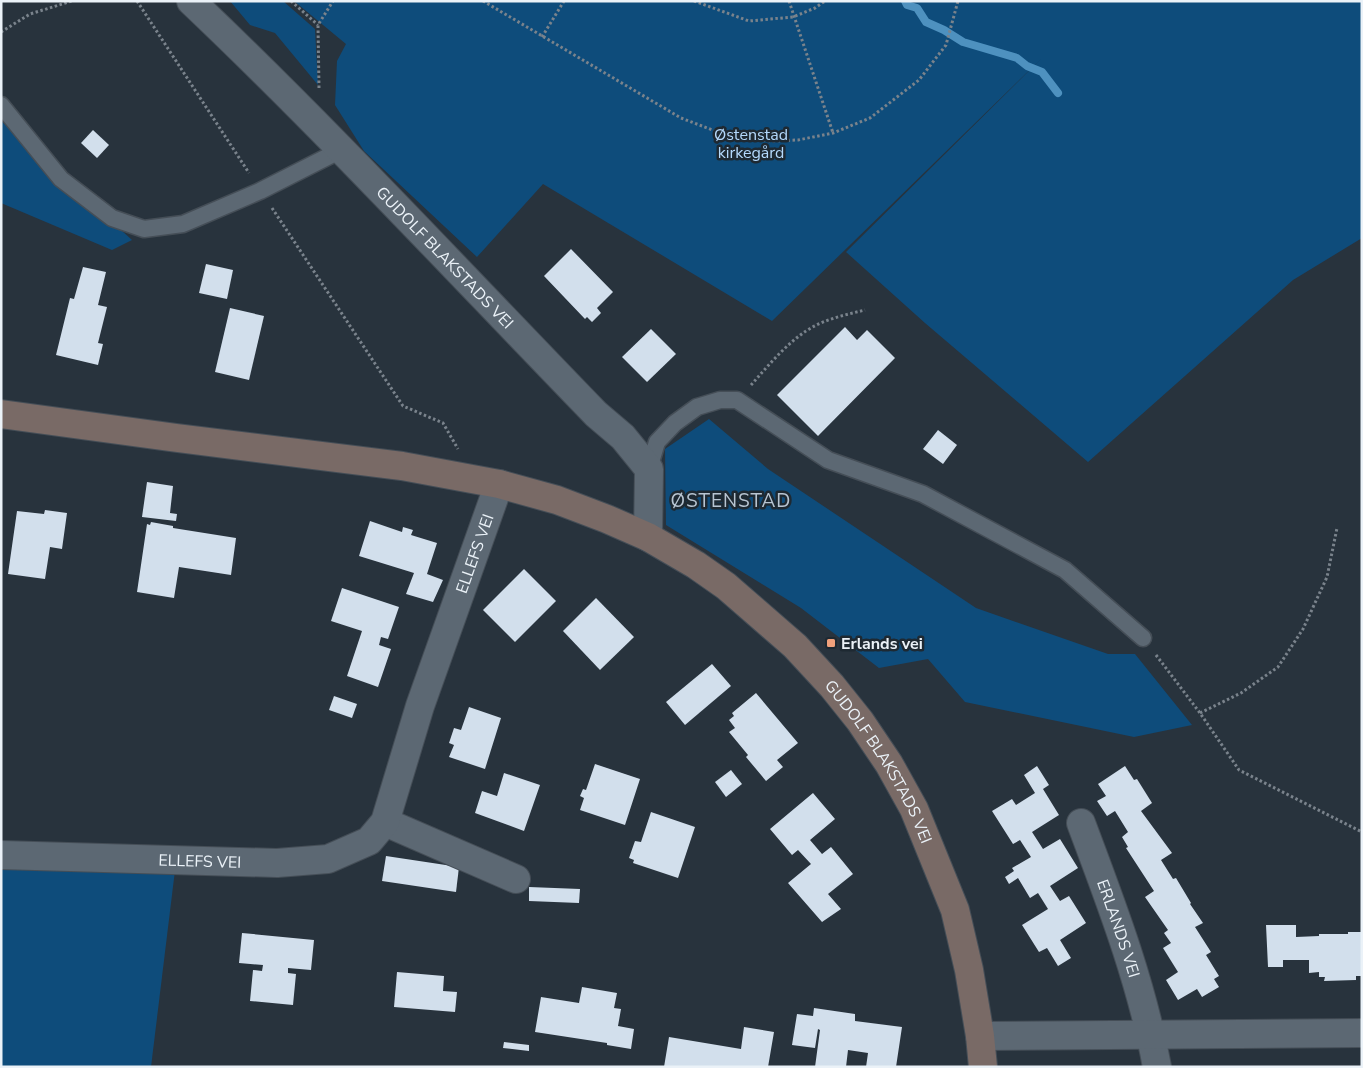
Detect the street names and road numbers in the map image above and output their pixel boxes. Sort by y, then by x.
street label: GUDOLF BLAKSTADS VEI [371,182,518,334]
street label: ELLEFS VEI [451,511,499,597]
street label: GUDOLF BLAKSTADS VEI [819,676,937,847]
street label: ELLEFS VEI [158,850,242,874]
street label: ERLANDS VEI [1091,877,1145,980]

